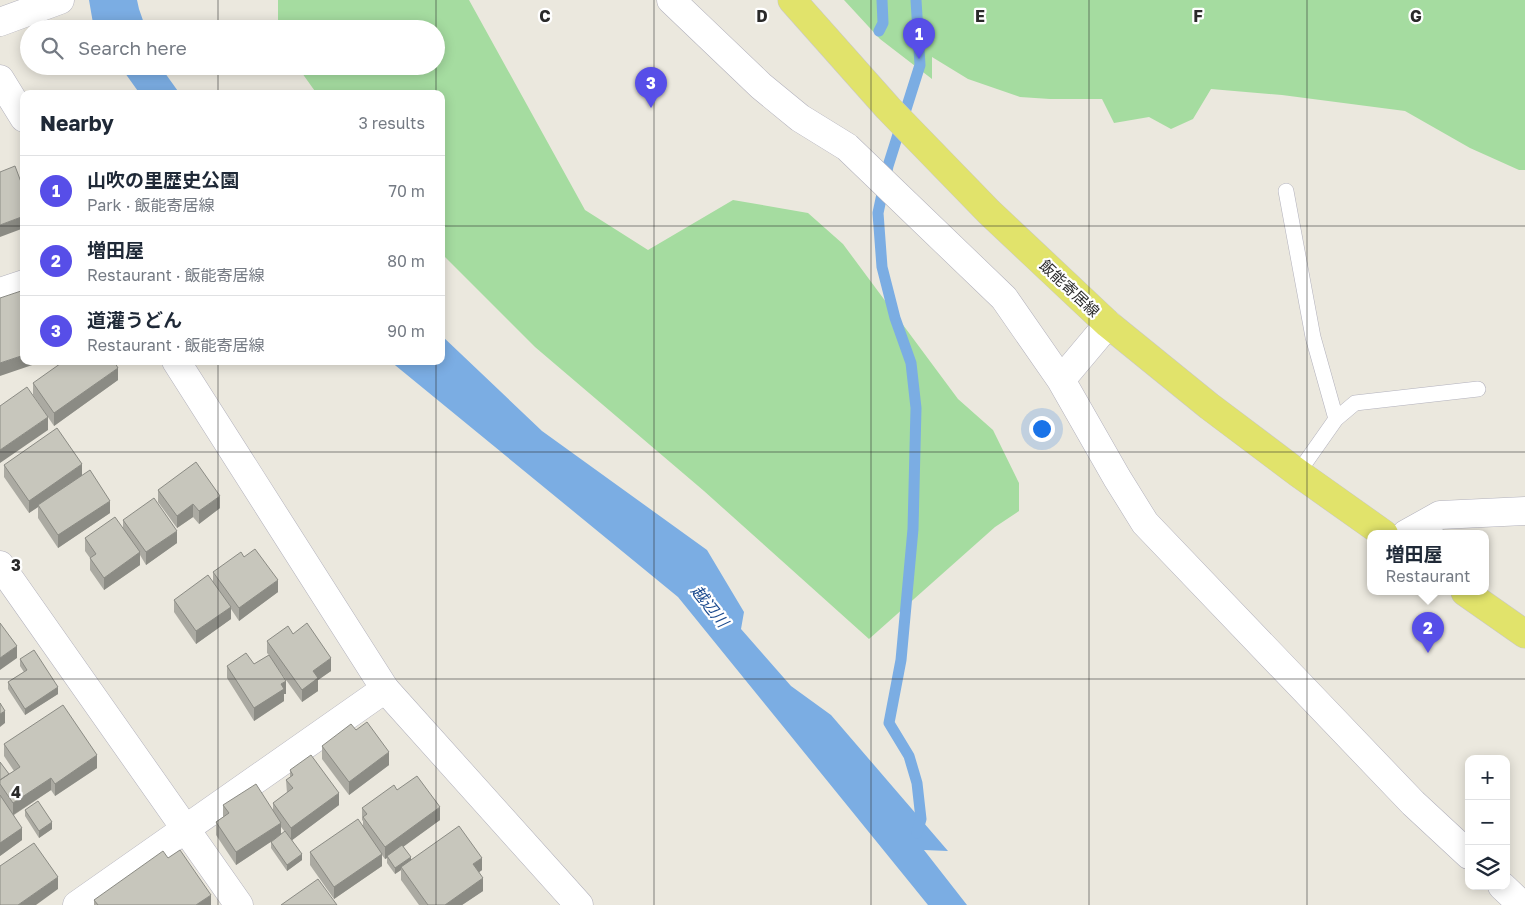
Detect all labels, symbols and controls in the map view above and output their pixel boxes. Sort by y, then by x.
text: C [539,6,551,26]
text: D [756,6,768,26]
text: E [975,6,985,26]
text: F [1193,6,1203,26]
text: G [1410,6,1422,26]
pin: 1 [903,18,935,59]
search box [20,20,445,75]
icon: search [38,34,66,62]
text: Search here [78,36,187,59]
pin: 3 [635,67,667,108]
text: Nearby [40,110,114,136]
text: 3 results [358,113,425,133]
text: 山吹の里歴史公園 [87,168,239,191]
text: 1 [52,181,60,201]
text: 70 m [388,181,425,201]
text: Park · 飯能寄居線 [87,195,214,215]
text: 増田屋 [87,238,144,261]
text: 2 [51,251,61,271]
text: 80 m [387,251,425,271]
street label: 飯能寄居線 [1036,256,1104,320]
text: Restaurant · 飯能寄居線 [87,265,265,285]
text: 道灌うどん [87,308,182,331]
text: 3 [51,321,61,341]
text: 90 m [387,321,425,341]
text: Restaurant · 飯能寄居線 [87,335,265,355]
your location [1029,416,1055,442]
popup [1367,530,1489,595]
text: 増田屋 [1386,542,1443,565]
text: 3 [11,555,21,575]
text: Restaurant [1386,566,1470,586]
water label: 越辺川 [687,581,734,632]
pin: 2 [1412,612,1444,653]
map controls [1465,755,1510,890]
button: + [1465,755,1510,800]
text: 4 [11,782,21,802]
button: − [1465,800,1510,845]
button: layers [1465,845,1510,890]

